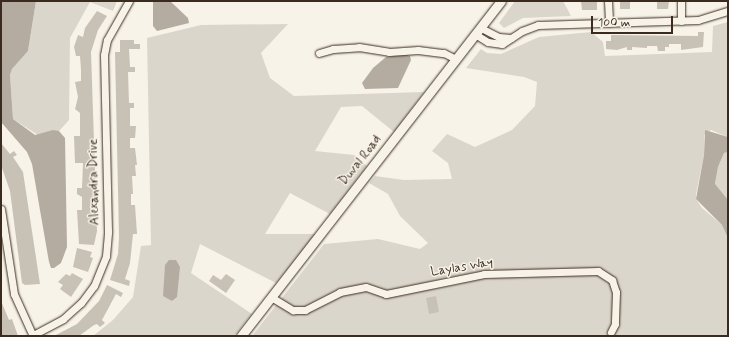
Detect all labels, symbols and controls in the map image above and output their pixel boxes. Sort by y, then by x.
scale bar [593,8,675,34]
text: 100 m [598,15,630,31]
street label: Duval Road [336,133,386,189]
street label: Alexandra Drive [86,139,104,225]
street label: Laylas Way [429,255,495,281]

